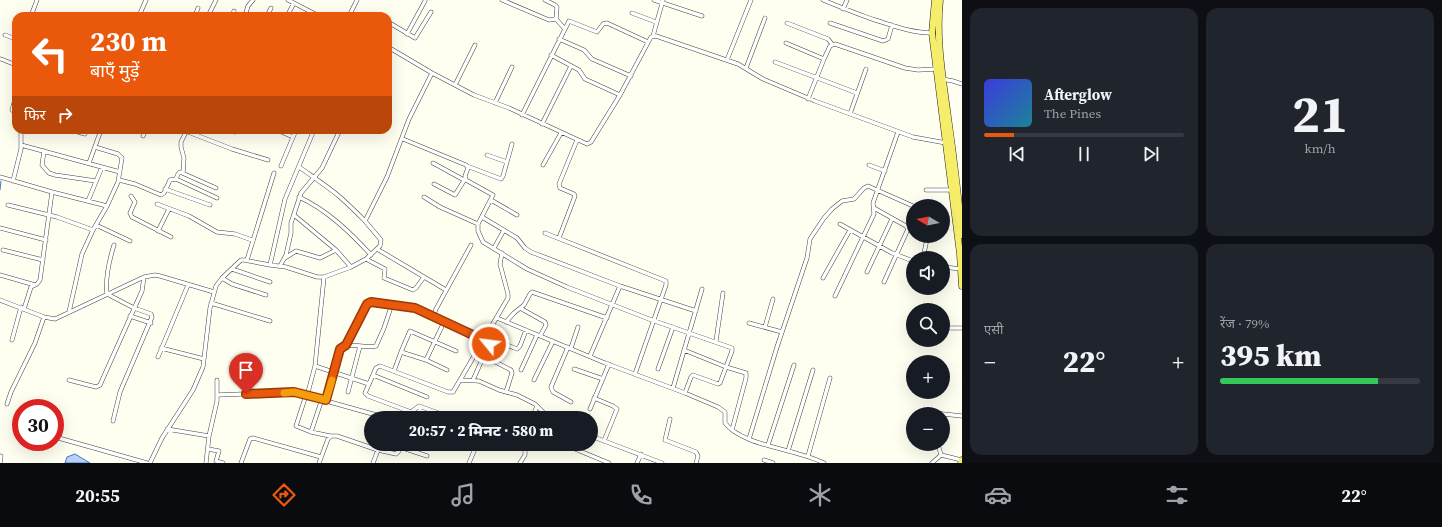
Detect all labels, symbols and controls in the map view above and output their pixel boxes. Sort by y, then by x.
text: 230 m [90,22,167,60]
icon: left [24,28,76,80]
text: बाएँ मुड़ें [90,58,139,83]
text: 21 [1292,78,1348,149]
text: Afterglow [1044,84,1112,105]
text: फिर [24,104,46,125]
icon: right [54,104,76,126]
text: The Pines [1044,105,1101,122]
text: km/h [1305,140,1335,157]
icon: previous [1006,143,1028,165]
icon: pause [1073,143,1095,165]
icon: next [1140,143,1162,165]
north arrow [906,199,950,243]
map controls [906,199,950,451]
button: sound [906,251,950,295]
button: search [906,303,950,347]
text: रेंज · 79% [1220,315,1269,332]
text: एसी [984,321,1003,338]
position arrow [468,323,510,365]
text: 395 km [1220,335,1321,376]
text: 22° [1063,341,1105,382]
text: − [984,347,996,377]
text: + [1172,347,1184,377]
pin [229,353,263,394]
button: + [906,355,950,399]
icon: arrive [235,359,257,381]
speed limit sign: 30 [12,399,64,451]
button: − [906,407,950,451]
text: 20:57 · 2 मिनट · 580 m [409,420,553,441]
icon: directions [270,481,298,509]
icon: music [449,481,477,509]
icon: phone [627,481,655,509]
icon: climate [806,481,834,509]
icon: car [984,481,1012,509]
icon: filters [1163,481,1191,509]
text: 20:55 [75,483,120,508]
text: 22° [1341,483,1367,508]

